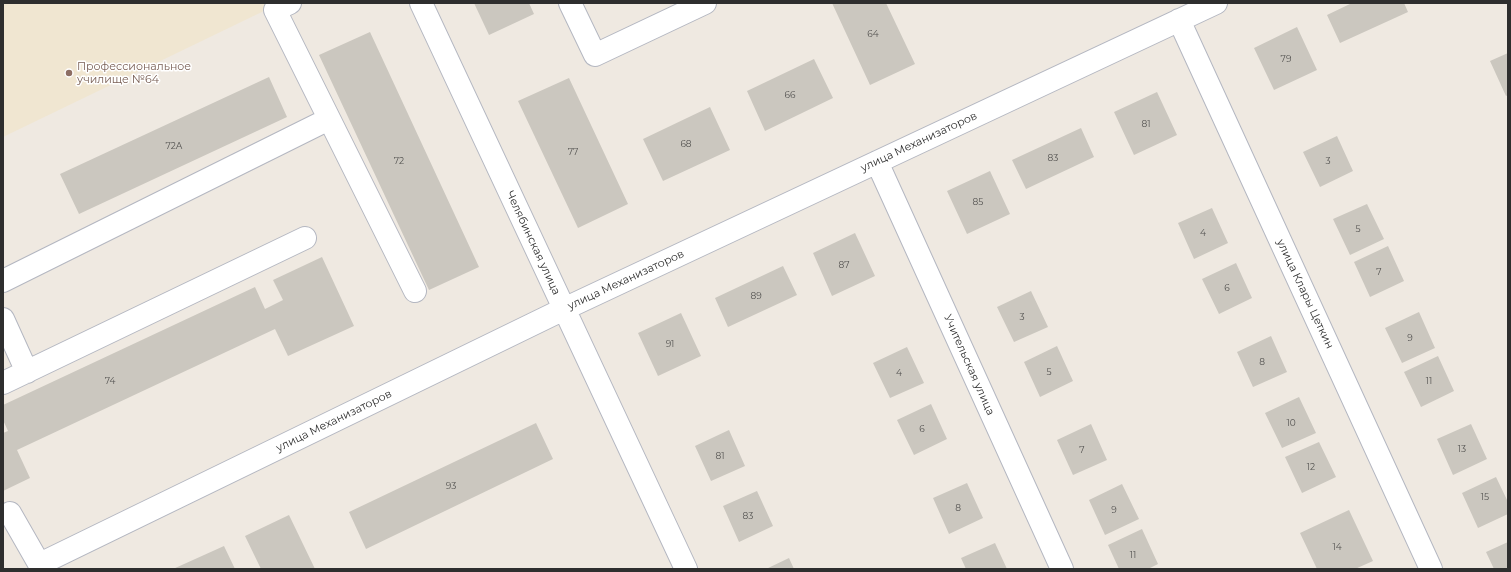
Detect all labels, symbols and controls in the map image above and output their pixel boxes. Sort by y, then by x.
house number: 64 [867,29,879,39]
house number: 79 [1281,54,1291,64]
place label: Профессиональное училище №64 [77,60,191,86]
marker: Профессиональное училище №64 [64,68,74,78]
house number: 66 [785,90,795,100]
street label: улица Механизаторов [859,109,979,175]
house number: 81 [1142,119,1150,129]
house number: 68 [680,139,692,149]
house number: 72А [165,141,183,151]
house number: 77 [568,147,578,157]
house number: 83 [1048,153,1058,163]
house number: 72 [394,156,404,166]
house number: 3 [1325,156,1331,166]
street label: Челябинская улица [503,189,563,297]
house number: 85 [973,197,983,207]
house number: 5 [1355,224,1361,234]
house number: 4 [1200,228,1206,238]
street label: улица Клары Цеткин [1274,237,1336,351]
street label: улица Механизаторов [566,247,686,313]
house number: 87 [838,260,850,270]
house number: 7 [1376,267,1382,277]
house number: 6 [1224,283,1230,293]
house number: 89 [750,291,762,301]
house number: 3 [1019,312,1025,322]
street label: Учительская улица [941,313,997,417]
house number: 9 [1407,333,1413,343]
house number: 91 [666,339,674,349]
house number: 8 [1259,357,1265,367]
house number: 5 [1046,367,1052,377]
house number: 4 [896,368,902,378]
house number: 74 [105,376,115,386]
house number: 11 [1426,376,1432,386]
street label: улица Механизаторов [274,387,394,455]
house number: 10 [1286,418,1296,428]
house number: 6 [919,424,925,434]
house number: 13 [1458,444,1466,454]
house number: 7 [1079,445,1085,455]
house number: 81 [716,451,724,461]
house number: 12 [1307,462,1315,472]
house number: 93 [446,481,456,491]
house number: 15 [1481,492,1489,502]
house number: 8 [955,503,961,513]
house number: 9 [1111,505,1117,515]
house number: 83 [743,511,753,521]
house number: 14 [1332,542,1342,552]
house number: 11 [1130,550,1136,560]

